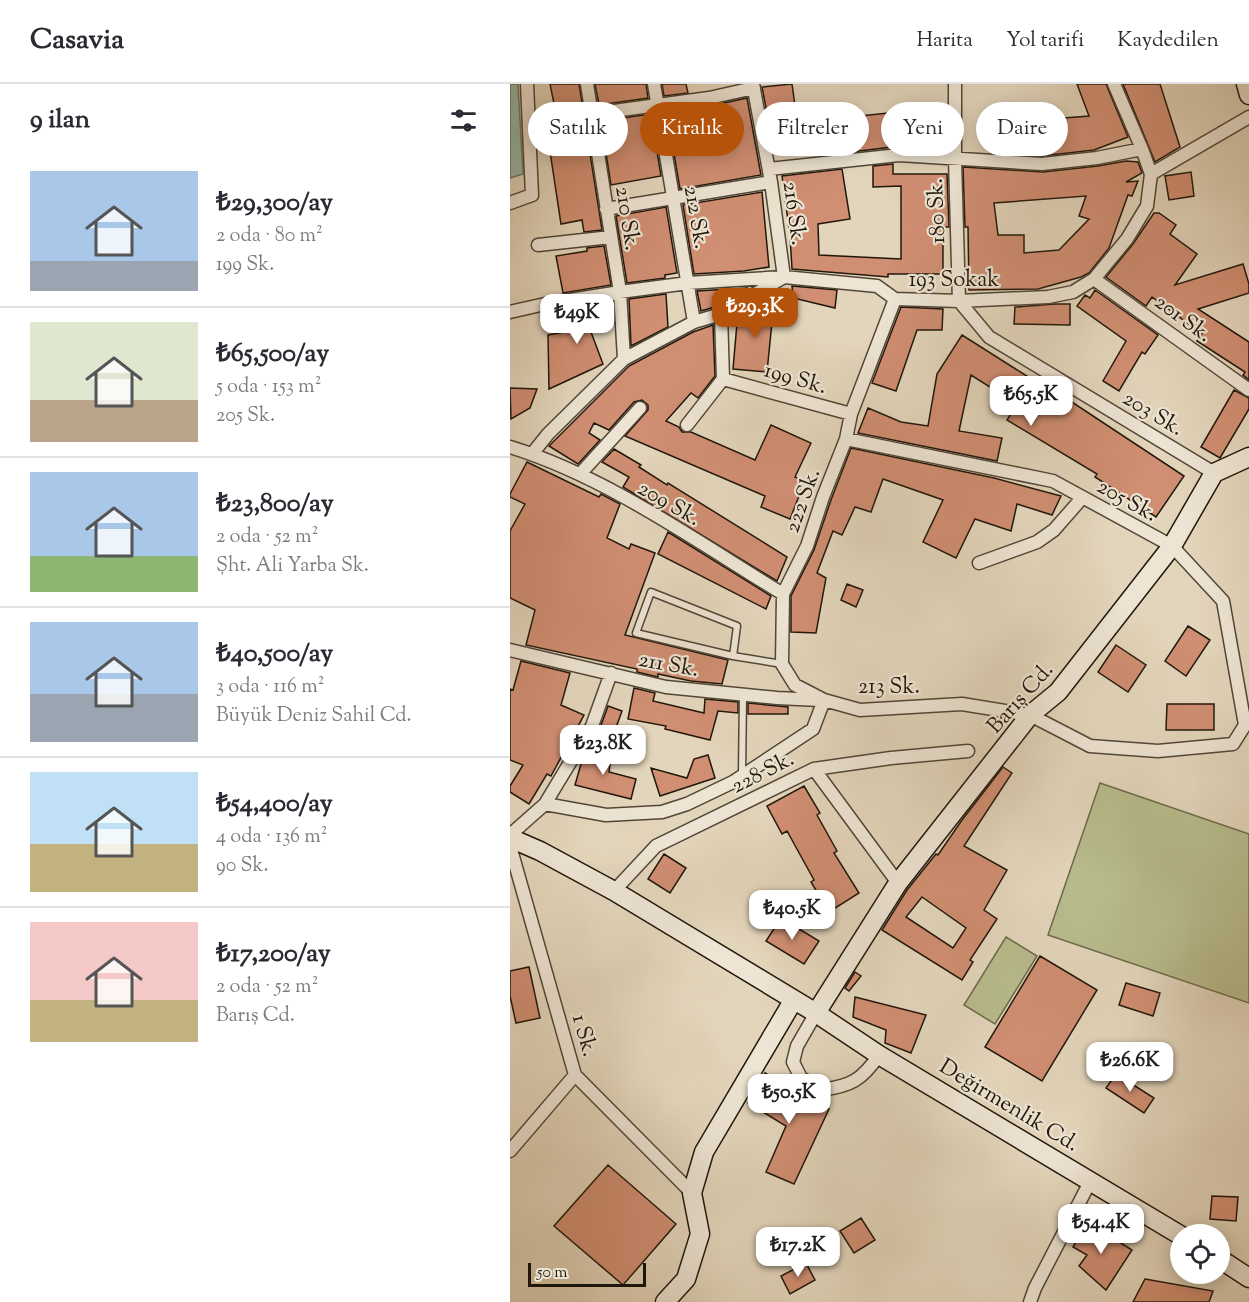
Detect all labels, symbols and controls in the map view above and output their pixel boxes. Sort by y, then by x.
text: Casavia [30,21,124,61]
text: Harita [916,26,973,56]
text: Yol tarifi [1006,26,1084,56]
text: Kaydedilen [1117,26,1219,56]
text: 9 ilan [30,102,90,139]
chip: Satılık [528,102,628,156]
chip: Kiralık [640,102,744,156]
chip: Filtreler [756,102,869,156]
chip: Yeni [881,102,964,156]
chip: Daire [976,102,1068,156]
icon: filters [447,104,480,137]
street label: 180 Sk. [921,178,955,244]
street label: 216 Sk. [773,179,813,247]
street label: 212 Sk. [674,183,716,252]
street label: 210 Sk. [605,184,647,253]
text: ₺29,300/ay [216,185,333,222]
icon: home [78,195,150,267]
text: 2 oda · 80 m² [216,222,323,251]
text: 199 Sk. [216,251,274,280]
street label: 193 Sokak [909,265,999,297]
street label: 201 Sk. [1147,287,1218,351]
pin: ₺29.3K [706,288,804,339]
text: ₺29.3K [726,293,784,322]
pin: ₺49K [541,294,613,345]
text: ₺49K [554,299,600,328]
text: ₺65,500/ay [216,336,329,373]
icon: home [78,346,150,418]
street label: 199 Sk. [760,356,830,404]
text: 5 oda · 153 m² [216,373,321,402]
pin: ₺65.5K [982,376,1080,427]
text: ₺65.5K [1004,381,1058,410]
street label: 203 Sk. [1116,384,1189,445]
text: 205 Sk. [216,402,275,431]
street label: 222 Sk. [777,464,830,538]
street label: 205 Sk. [1090,472,1163,531]
street label: 209 Sk. [631,474,706,535]
text: ₺23,800/ay [216,486,334,523]
icon: home [78,496,150,568]
text: 2 oda · 52 m² [216,523,318,552]
text: Şht. Ali Yarba Sk. [216,552,369,581]
text: ₺40,500/ay [216,636,333,673]
street label: 211 Sk. [636,645,701,687]
icon: home [78,646,150,718]
street label: Barış Cd. [980,656,1062,742]
street label: 213 Sk. [858,672,920,704]
text: 3 oda · 116 m² [216,673,324,702]
text: Büyük Deniz Sahil Cd. [216,702,412,731]
pin: ₺23.8K [554,725,652,776]
text: ₺23.8K [574,730,632,759]
street label: 228 Sk. [726,744,801,803]
text: ₺54,400/ay [216,786,333,823]
icon: home [78,796,150,868]
text: 4 oda · 136 m² [216,823,328,852]
text: 90 Sk. [216,852,269,881]
pin: ₺40.5K [743,890,841,941]
text: ₺40.5K [763,895,821,924]
text: ₺17,200/ay [216,936,331,973]
icon: home [78,946,150,1018]
text: 2 oda · 52 m² [216,973,318,1002]
text: Barış Cd. [216,1002,295,1031]
street label: 1 Sk. [562,1011,604,1061]
pin: ₺26.6K [1081,1042,1179,1093]
text: ₺26.6K [1100,1047,1160,1076]
street label: Değirmenlik Cd. [932,1052,1084,1161]
pin: ₺50.5K [740,1074,838,1125]
text: ₺50.5K [762,1079,816,1108]
pin: ₺54.4K [1052,1204,1150,1255]
text: ₺54.4K [1072,1209,1130,1238]
map controls [1170,1224,1230,1284]
button: locate [1170,1224,1230,1284]
pin: ₺17.2K [749,1227,847,1278]
text: ₺17.2K [770,1232,826,1261]
scale bar [528,1260,646,1288]
text: 50 m [537,1262,568,1285]

